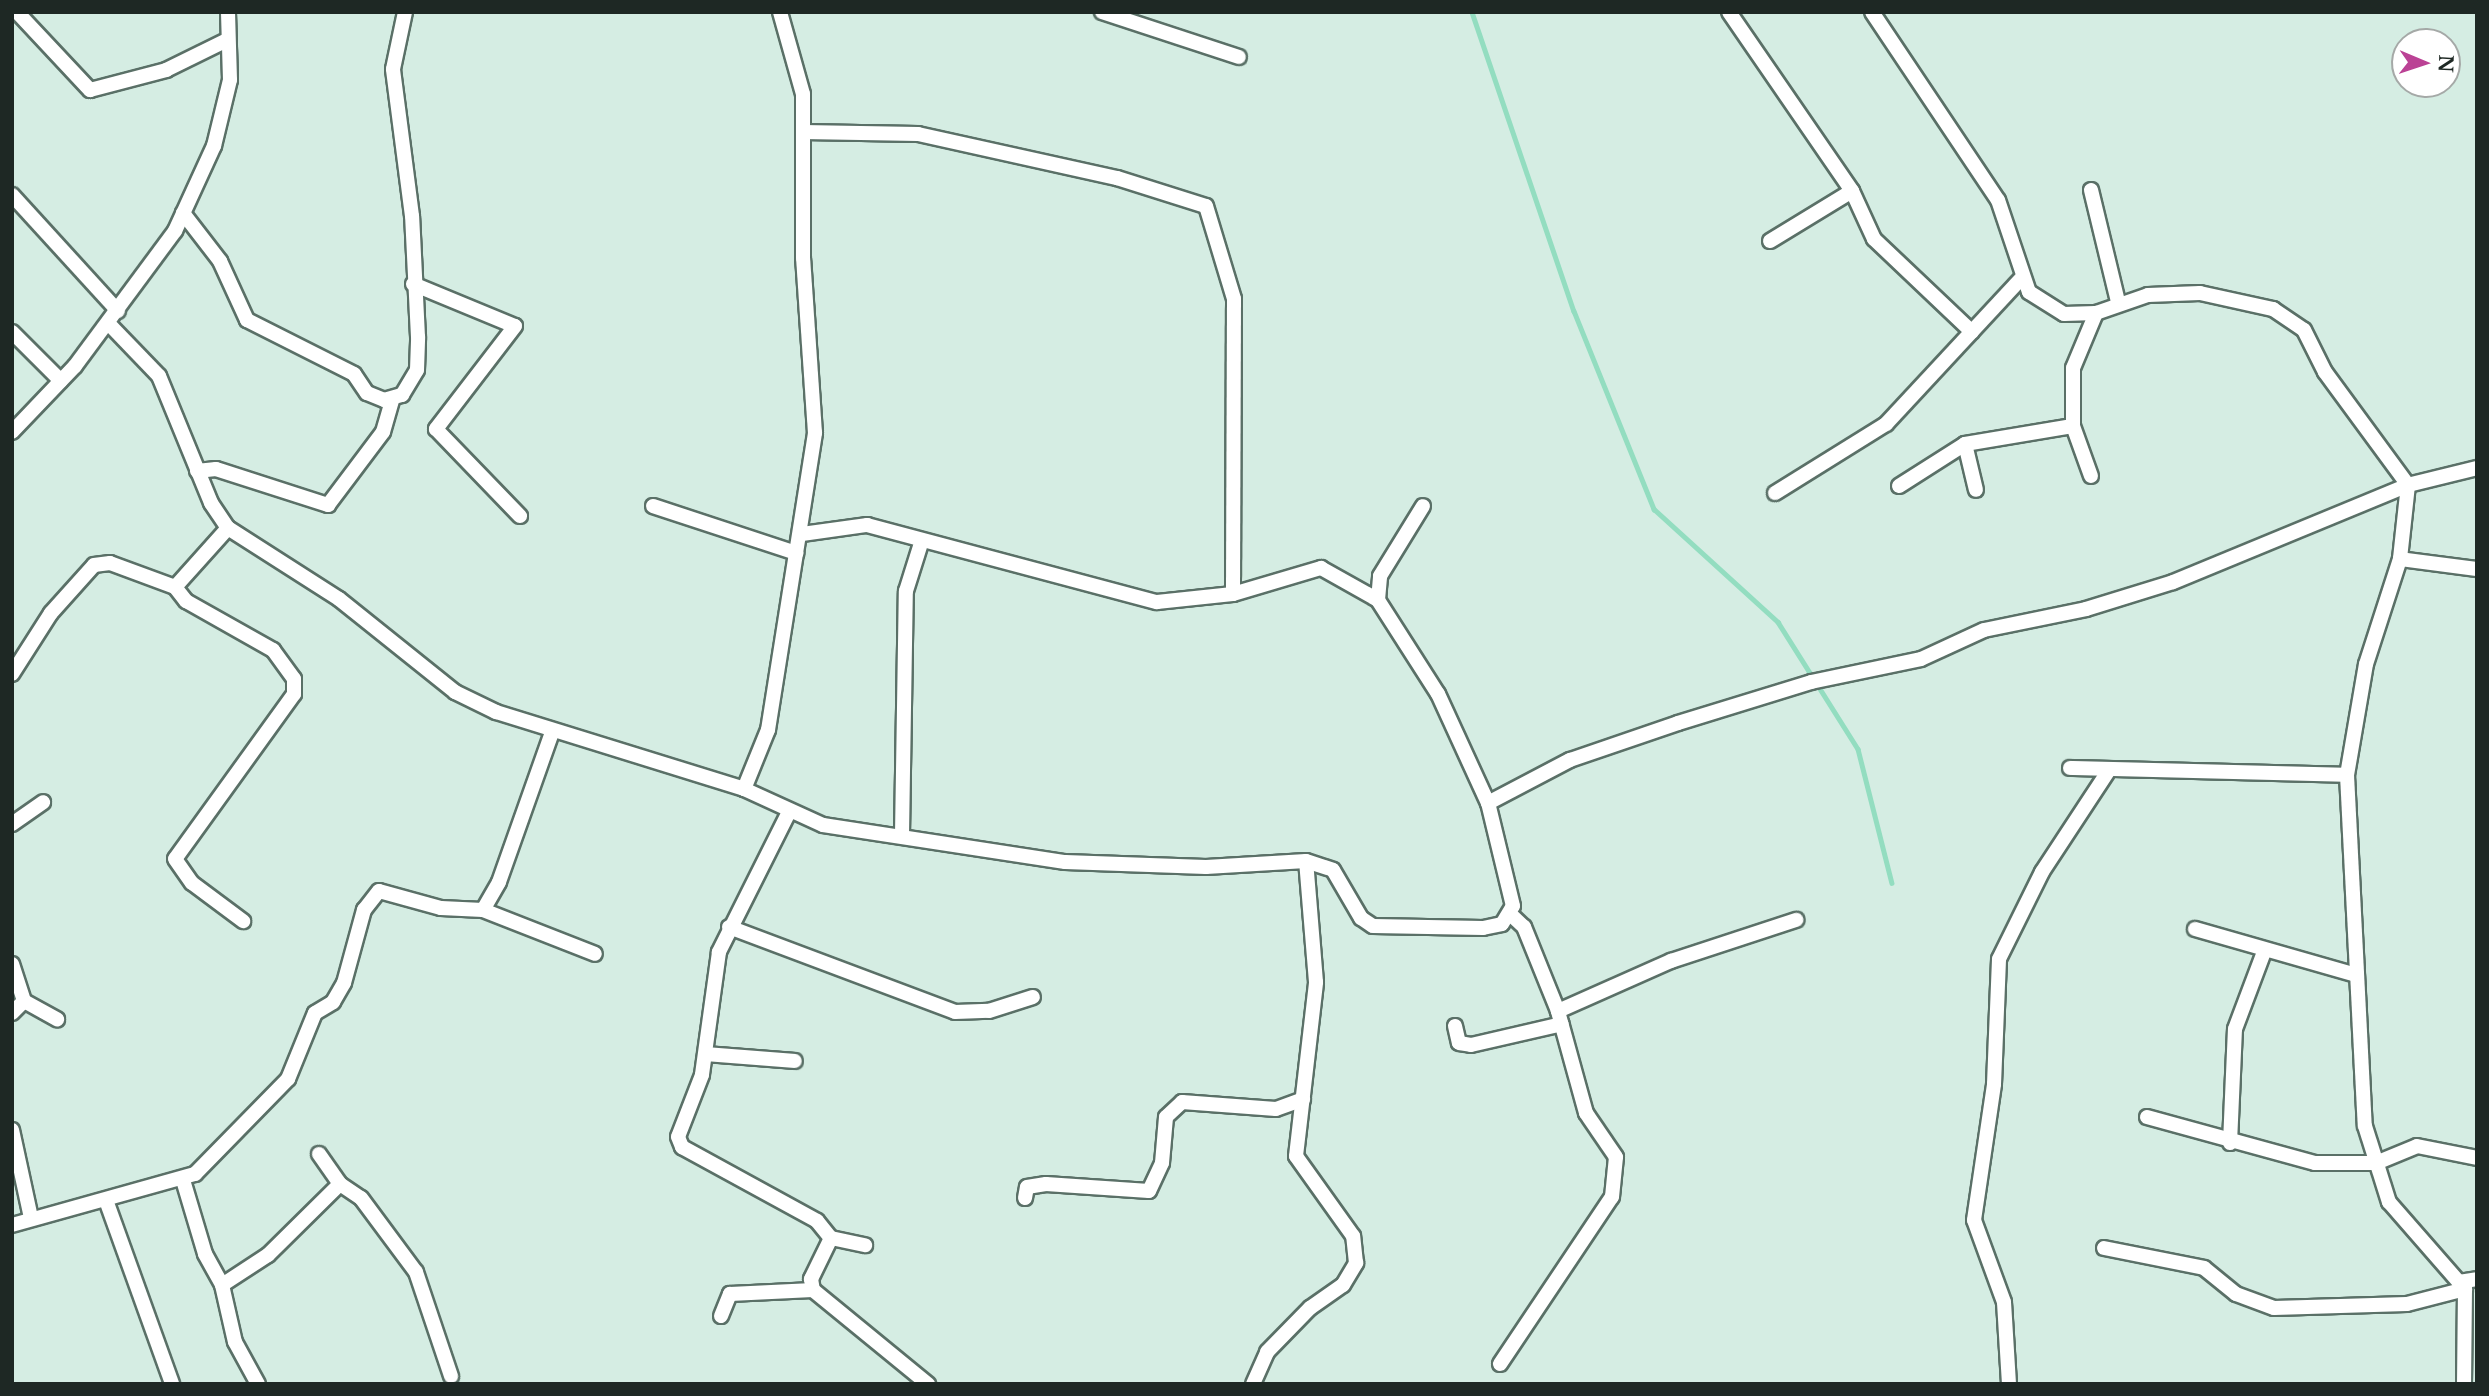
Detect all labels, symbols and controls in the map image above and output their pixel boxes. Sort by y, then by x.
north arrow [2391,28,2461,98]
text: N [2434,54,2457,73]

